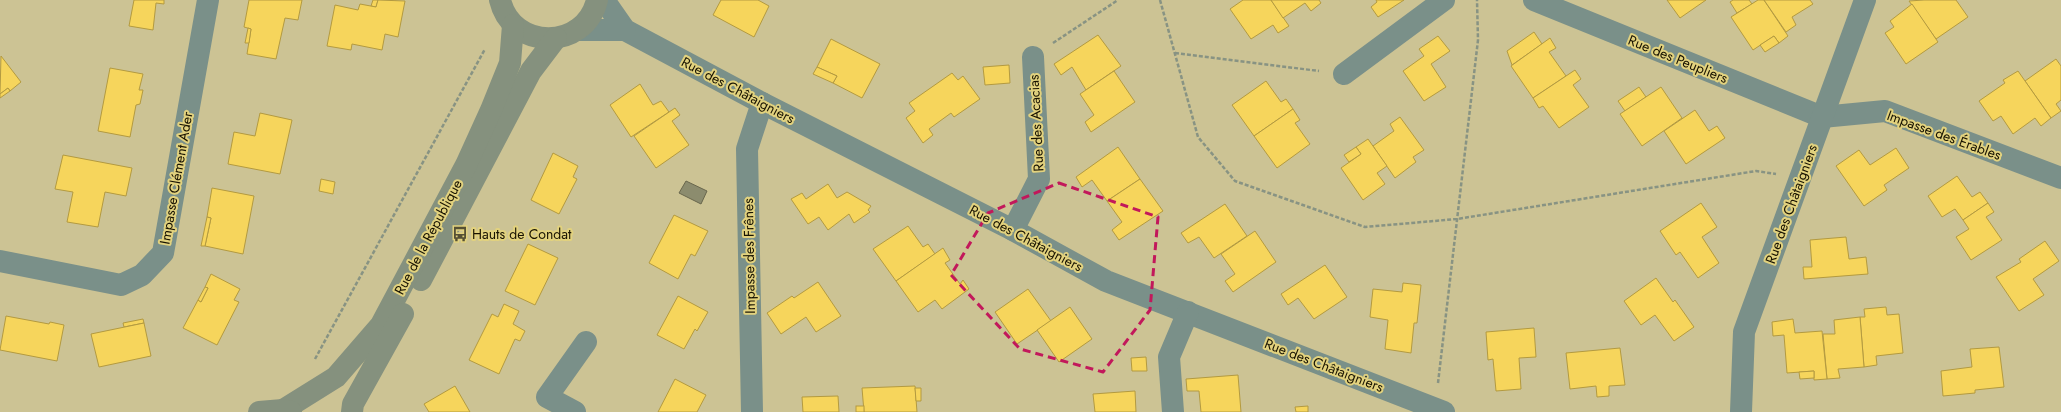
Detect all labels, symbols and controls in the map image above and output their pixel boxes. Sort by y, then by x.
street label: Rue des Peupliers [1625,30,1731,88]
street label: Rue des Châtaigniers [678,52,799,129]
street label: Rue des Acacias [1023,74,1049,172]
street label: Impasse des Érables [1884,105,2004,165]
street label: Impasse Clément Ader [155,110,198,246]
street label: Rue des Châtaigniers [1760,141,1822,266]
street label: Rue de la République [389,176,467,298]
street label: Impasse des Frênes [738,198,760,314]
street label: Rue des Châtaigniers [966,200,1087,277]
place label: Hauts de Condat [472,224,572,244]
bus stop icon: Hauts de Condat [451,225,469,243]
street label: Rue des Châtaigniers [1262,333,1387,397]

